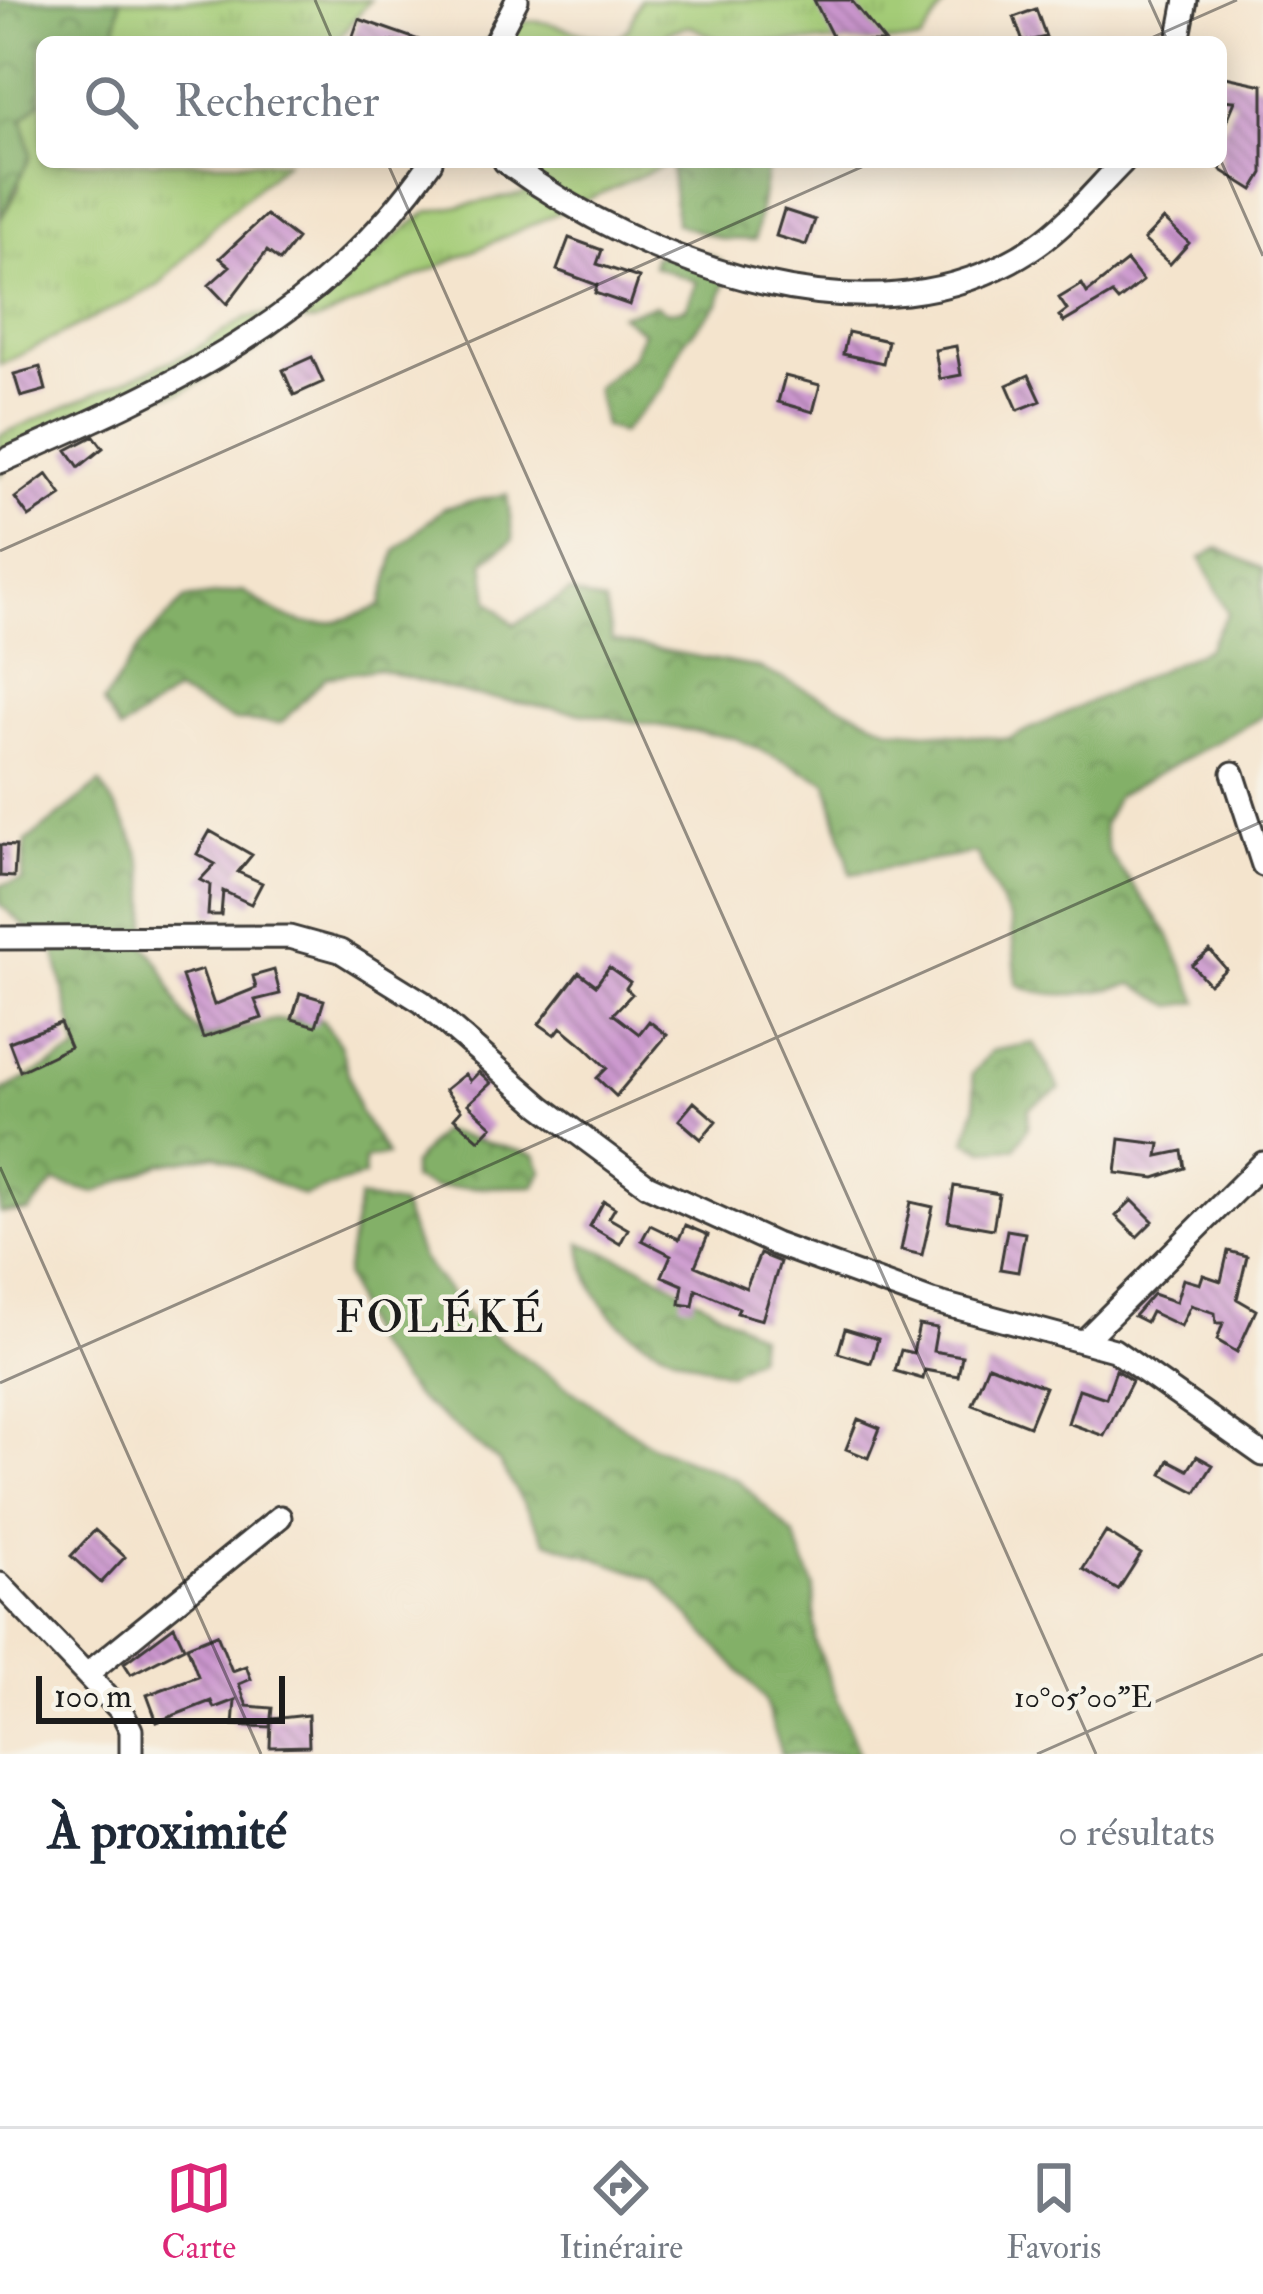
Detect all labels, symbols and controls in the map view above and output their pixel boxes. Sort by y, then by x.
search box [36,36,1227,168]
icon: search [78,69,144,135]
text: Rechercher [174,74,379,130]
district label: FOLÉKÉ [335,1289,547,1346]
scale bar [36,1670,285,1723]
text: 100 m [54,1676,132,1717]
text: 10°05'00"E [1014,1679,1152,1716]
text: À proximité [48,1800,287,1864]
text: 0 résultats [1058,1808,1215,1857]
tab: Carte [162,2155,236,2268]
tab: Itinéraire [559,2155,683,2268]
tab: Favoris [1006,2155,1101,2268]

